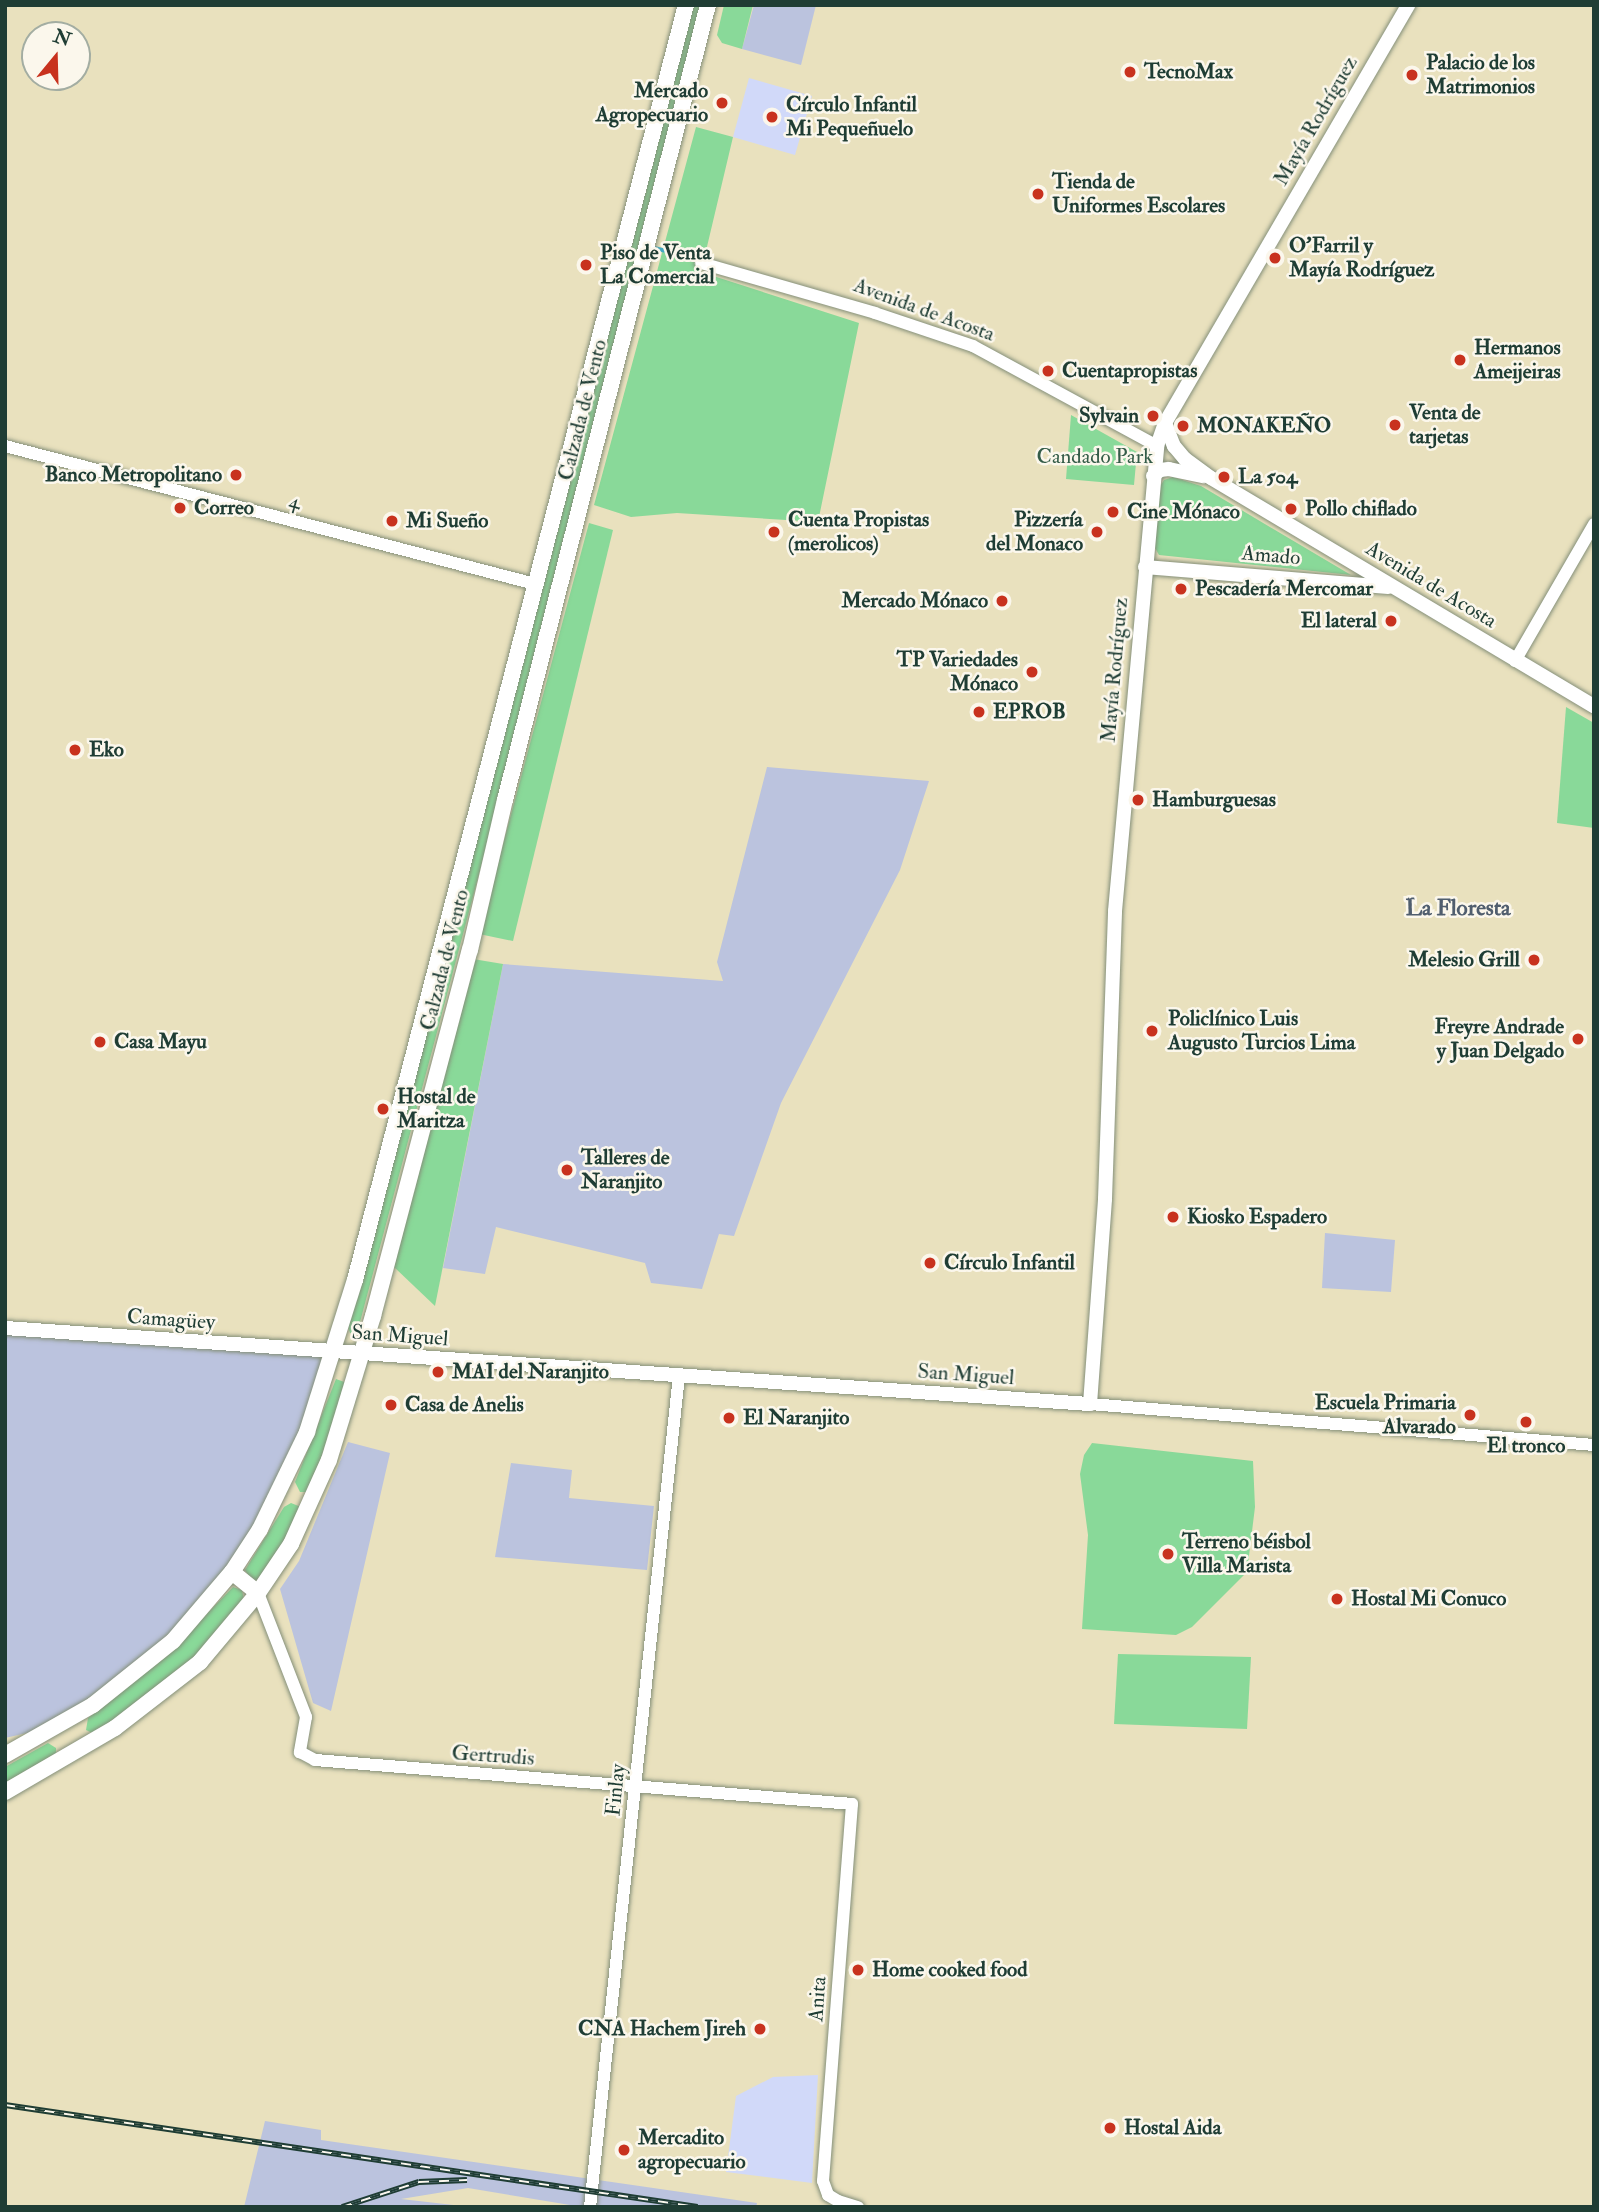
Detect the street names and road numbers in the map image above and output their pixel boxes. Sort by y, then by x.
street label: Mayía Rodríguez [1269,52,1363,190]
street label: Avenida de Acosta [850,273,998,347]
street label: Calzada de Vento [553,337,613,483]
street label: 4 [286,488,304,516]
street label: Avenida de Acosta [1361,536,1501,634]
street label: Amado [1241,541,1301,571]
street label: Mayía Rodríguez [1096,596,1134,744]
street label: Calzada de Vento [415,887,475,1033]
street label: Camagüey [126,1304,216,1336]
street label: San Miguel [351,1320,449,1352]
street label: San Miguel [917,1359,1015,1391]
street label: Gertrudis [451,1741,535,1771]
street label: Finlay [601,1763,631,1817]
street label: Anita [804,1976,832,2022]

